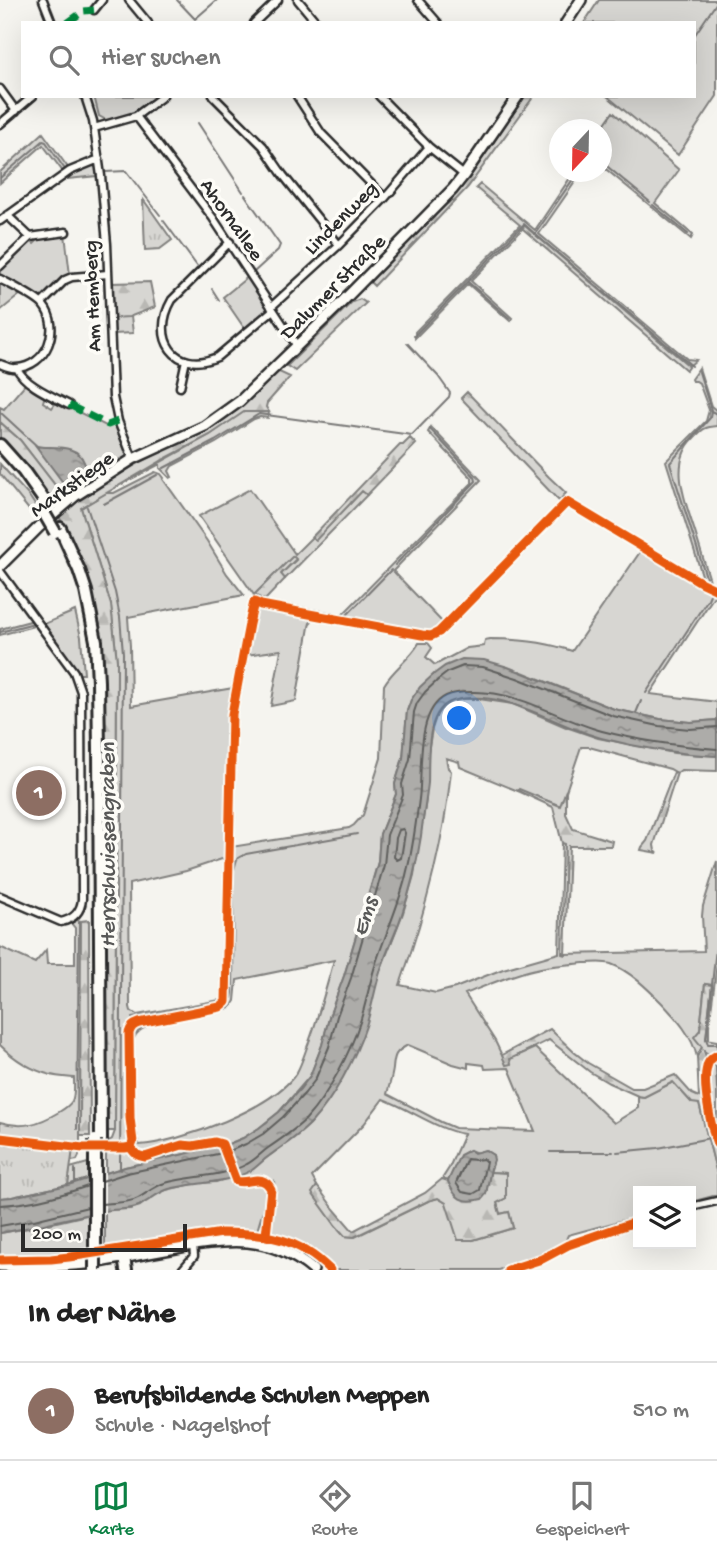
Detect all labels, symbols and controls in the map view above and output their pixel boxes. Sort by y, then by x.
search box [21,21,696,98]
icon: search [45,41,83,79]
text: Hier suchen [101,44,221,75]
north arrow [549,119,612,182]
street label: Ahornallee [193,175,268,268]
street label: Lindenweg [300,177,385,262]
street label: Dalumer Straße [275,230,393,348]
street label: Am Hemberg [80,240,109,352]
street label: Markstiege [26,446,121,525]
your location [442,701,476,735]
water label: Herrschwiesengraben [96,742,123,947]
pin: 1 [16,767,62,819]
water label: Ems [347,892,386,940]
map controls [633,1186,696,1249]
button: layers [633,1186,696,1249]
scale bar [21,1221,187,1253]
text: 200 m [32,1224,81,1247]
text: In der Nähe [28,1298,175,1333]
text: Berufsbildende Schulen Meppen [95,1382,429,1413]
text: 1 [46,1398,56,1425]
text: 510 m [633,1398,689,1425]
text: Schule · Nagelshof [95,1413,269,1440]
tab: Karte [89,1477,134,1542]
tab: Route [311,1477,358,1542]
tab: Gespeichert [535,1477,628,1542]

